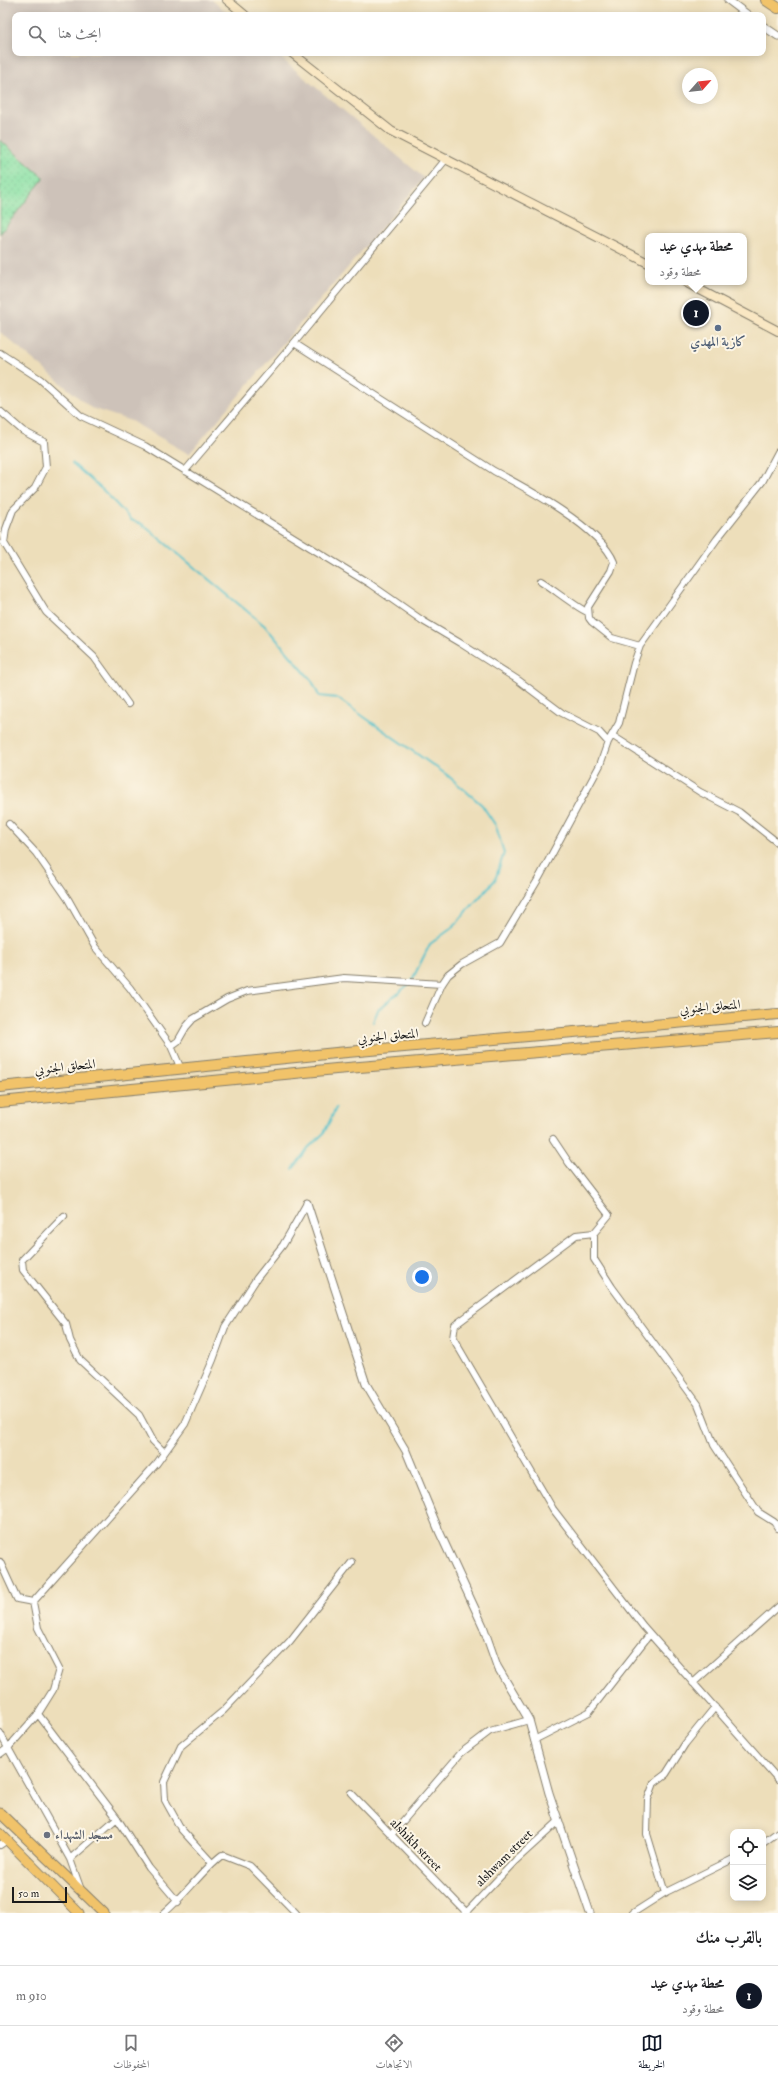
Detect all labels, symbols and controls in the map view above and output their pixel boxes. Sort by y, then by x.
search box [12,12,766,56]
icon: search [26,23,48,45]
text: ابحث هنا [58,24,101,43]
north arrow [682,68,718,104]
popup [645,233,747,285]
text: محطة مهدي عيد [659,237,733,256]
text: محطة وقود [659,264,701,280]
pin: 1 [683,298,709,328]
marker: كازية المهدي [713,323,723,333]
place label: كازية المهدي [690,334,746,353]
street label: المتحلق الجنوبي [679,996,742,1021]
street label: المتحلق الجنوبي [357,1025,420,1050]
street label: المتحلق الجنوبي [34,1056,97,1081]
your location [412,1267,432,1287]
street label: alshikh street [387,1815,445,1875]
street label: alshwam street [472,1826,536,1890]
place label: مسجد الشهداء [55,1827,113,1843]
map controls [730,1829,766,1901]
button: locate [730,1829,766,1865]
marker: مسجد الشهداء [42,1830,52,1840]
button: layers [730,1865,766,1901]
scale bar [12,1885,67,1904]
text: 50 m [18,1887,39,1900]
text: بالقرب منك [696,1927,762,1948]
text: محطة مهدي عيد [650,1974,724,1993]
text: 910 m [16,1988,47,2004]
text: 1 [747,1988,751,2004]
text: محطة وقود [682,2001,724,2017]
tab: المحفوظات [113,2032,149,2075]
tab: الاتجاهات [375,2032,412,2075]
tab: الخريطة [638,2032,665,2075]

